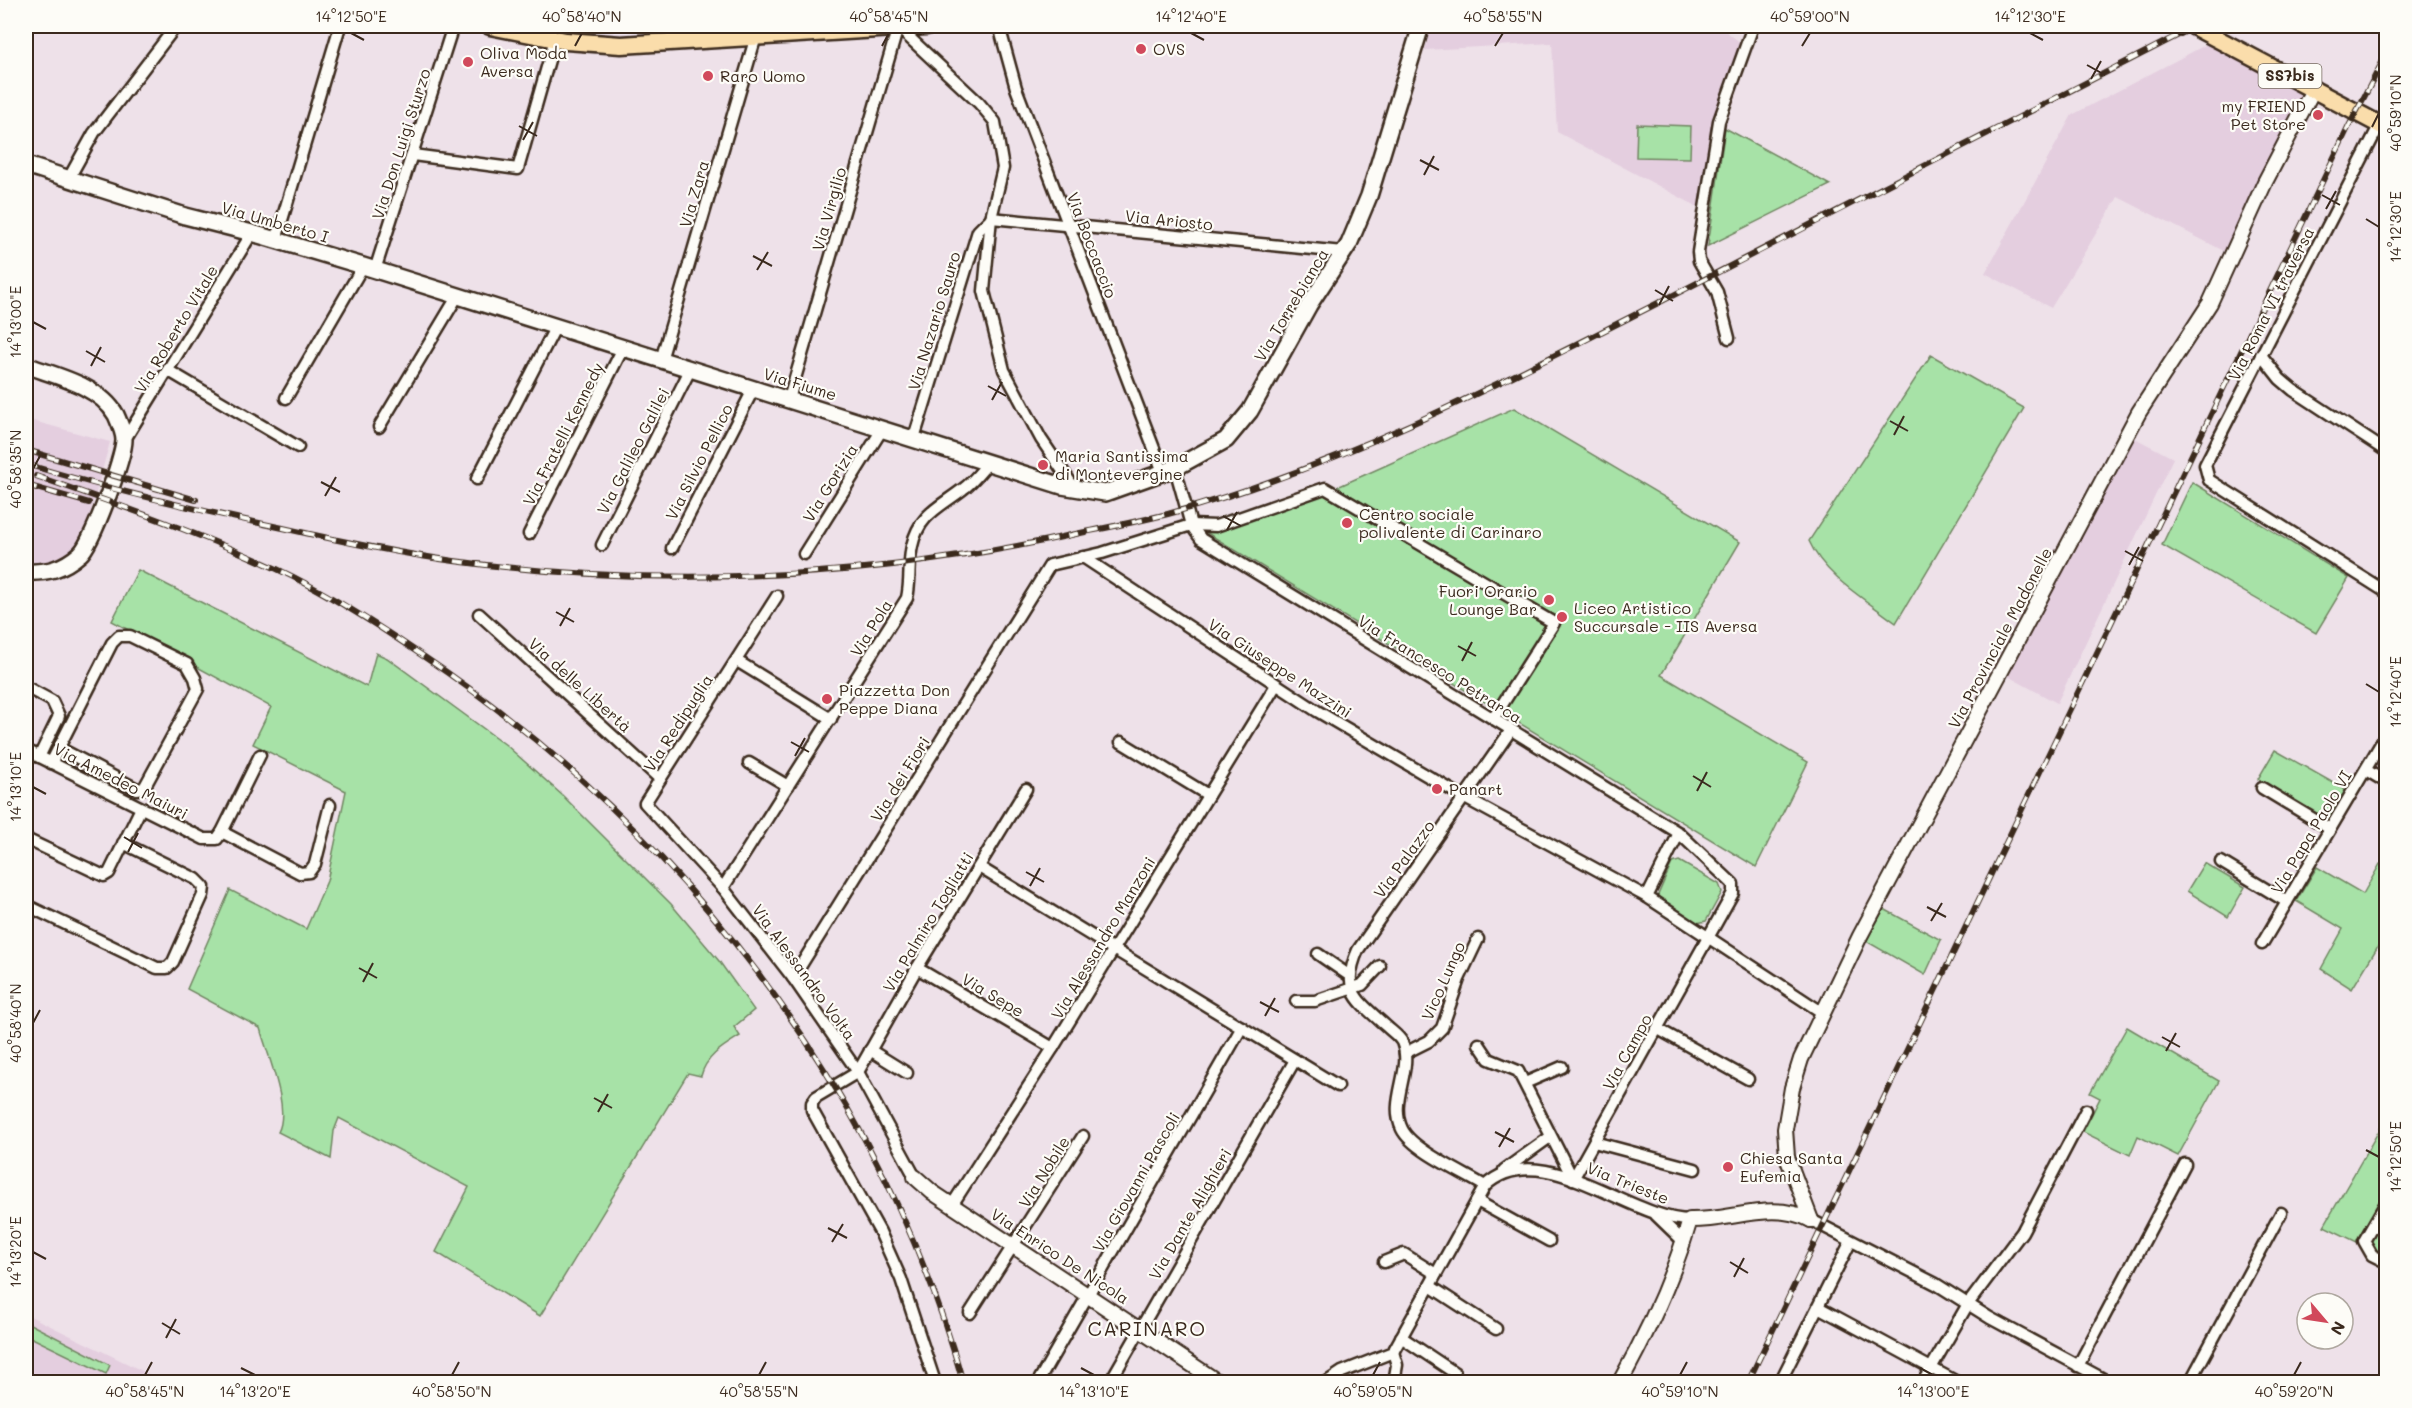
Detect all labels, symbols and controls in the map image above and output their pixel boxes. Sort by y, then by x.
text: 14°12'50"E [315,6,387,26]
text: 40°58'40"N [542,6,622,26]
text: 40°58'45"N [850,6,928,26]
text: 14°12'40"E [1155,6,1227,26]
text: 40°58'55"N [1464,6,1542,26]
text: 40°59'00"N [1770,6,1850,26]
text: 14°12'30"E [1994,6,2066,26]
place label: OVS [1153,38,1185,59]
place label: Oliva Moda Aversa [480,42,568,81]
marker: OVS [1134,42,1148,56]
marker: Oliva Moda Aversa [461,55,475,69]
road number: SS7bis [2258,64,2322,88]
place label: Raro Uomo [720,65,805,86]
street label: Via Don Luigi Sturzo [366,66,435,222]
marker: Raro Uomo [701,69,715,83]
text: 40°59'10"N [2385,74,2405,152]
place label: my FRIEND Pet Store [2222,95,2306,134]
marker: my FRIEND Pet Store [2311,108,2325,122]
street label: Via Zara [674,158,713,230]
street label: Via Virgilio [807,165,850,253]
street label: Via Boccaccio [1063,189,1122,301]
text: 14°12'30"E [2385,191,2405,263]
street label: Via Umberto I [219,196,331,247]
street label: Via Ariosto [1124,204,1214,235]
street label: Via Roma VI traversa [2223,223,2318,384]
street label: Via Torrebianca [1249,244,1333,365]
street label: Via Nazario Sauro [902,249,965,393]
street label: Via Roberto Vitale [129,261,222,397]
text: 14°13'00"E [5,285,25,358]
street label: Via Fratelli Kennedy [517,359,608,509]
street label: Via Fiume [761,362,839,405]
street label: Via Galileo Galilei [592,384,673,518]
street label: Via Silvio Pellico [660,400,737,523]
text: 40°58'35"N [5,430,25,508]
street label: Via Gorizia [797,440,862,526]
place label: Maria Santissima di Montevergine [1055,445,1189,484]
marker: Maria Santissima di Montevergine [1036,458,1050,472]
place label: Centro sociale polivalente di Carinaro [1359,503,1541,542]
marker: Centro sociale polivalente di Carinaro [1340,516,1354,530]
street label: Via Provinciale Madonelle [1943,544,2056,732]
place label: Fuori Orario Lounge Bar [1439,580,1537,619]
marker: Fuori Orario Lounge Bar [1542,593,1556,607]
street label: Via Pola [845,595,896,660]
place label: Liceo Artistico Succursale - IIS Aversa [1574,597,1758,636]
street label: Via Francesco Petrarca [1354,610,1526,728]
marker: Liceo Artistico Succursale - IIS Aversa [1555,610,1569,624]
street label: Via Giuseppe Mazzini [1204,613,1356,722]
street label: Via delle Libertà [524,633,636,737]
text: 14°12'40"E [2385,656,2405,728]
street label: Via Redipuglia [638,670,717,776]
place label: Piazzetta Don Peppe Diana [839,679,950,718]
marker: Piazzetta Don Peppe Diana [820,692,834,706]
street label: Via dei Fiori [865,732,934,825]
street label: Via Amedeo Maiuri [51,738,192,823]
text: 14°13'10"E [5,752,25,822]
street label: Via Papa Paolo VI [2265,766,2356,897]
place label: Panart [1449,778,1503,799]
marker: Panart [1430,782,1444,796]
street label: Via Palazzo [1368,816,1439,902]
street label: Via Palmiro Togliatti [877,848,978,996]
street label: Via Alessandro Manzoni [1046,853,1160,1023]
street label: Via Alessandro Volta [748,900,861,1044]
street label: Vico Lungo [1416,938,1469,1023]
street label: Via Sepe [958,968,1028,1021]
text: 40°58'40"N [5,983,25,1063]
street label: Via Campo [1597,1010,1656,1093]
street label: Via Giovanni Pascoli [1087,1108,1184,1255]
text: 14°12'50"E [2385,1121,2405,1193]
street label: Via Nobile [1013,1132,1074,1211]
street label: Via Dante Alighieri [1143,1144,1236,1283]
place label: Chiesa Santa Eufemia [1740,1147,1843,1186]
street label: Via Trieste [1584,1157,1672,1209]
marker: Chiesa Santa Eufemia [1721,1160,1735,1174]
street label: Via Enrico De Nicola [987,1203,1133,1308]
text: 14°13'20"E [5,1216,25,1288]
north arrow [2295,1291,2355,1351]
district label: CARINARO [1088,1315,1206,1341]
text: N [2326,1318,2351,1339]
text: 40°58'45"N [106,1381,184,1401]
text: 14°13'20"E [219,1381,291,1401]
text: 40°58'50"N [412,1381,492,1401]
text: 40°58'55"N [720,1381,798,1401]
text: 14°13'10"E [1059,1381,1129,1401]
text: 40°59'05"N [1333,1381,1413,1401]
text: 40°59'10"N [1641,1381,1719,1401]
text: 14°13'00"E [1897,1381,1970,1401]
text: 40°59'20"N [2255,1381,2333,1401]

